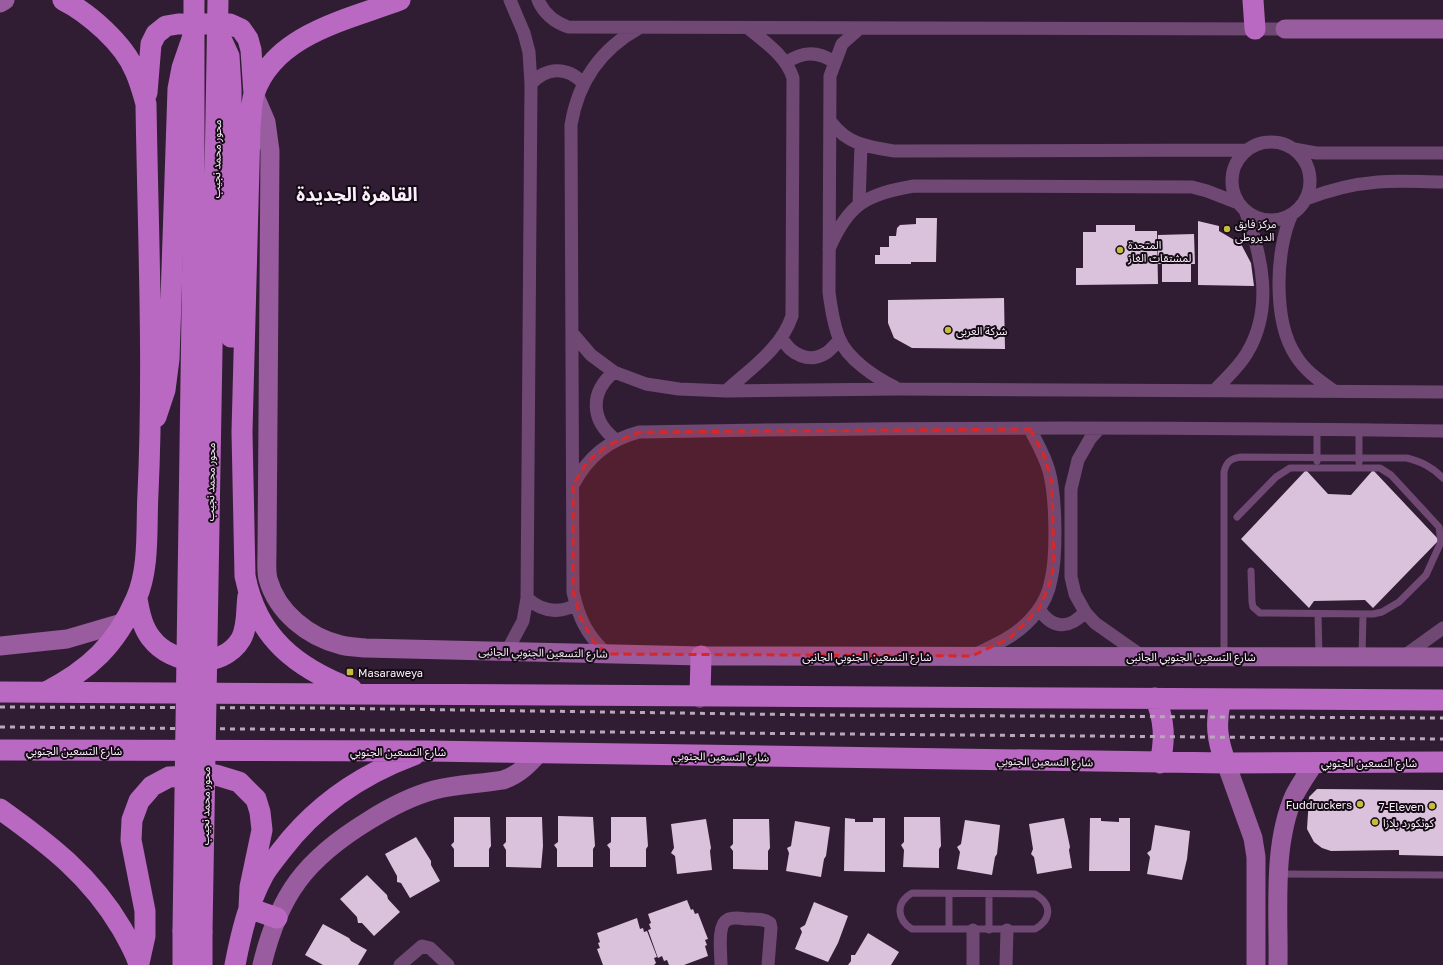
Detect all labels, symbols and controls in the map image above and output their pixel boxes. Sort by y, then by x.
street label: محور محمد نجيب [209,119,224,198]
district label: القاهرة الجديدة [296,182,418,206]
place label: مركز فايق الديروطى [1235,217,1277,244]
marker: مركز فايق الديروطى [1222,224,1232,234]
place label: المتحدة لمشتقات الغاز [1127,238,1192,265]
marker: المتحدة لمشتقات الغاز [1115,245,1125,255]
place label: شركة العربى [956,324,1008,338]
marker: شركة العربى [943,325,953,335]
street label: محور محمد نجيب [203,442,218,521]
street label: شارع التسعين الجنوبي الجانبى [478,644,608,663]
street label: شارع التسعين الجنوبي الجانبى [802,650,932,666]
street label: شارع التسعين الجنوبي الجانبى [1126,650,1256,666]
place label: Masaraweya [358,666,423,679]
marker: Masaraweya [345,667,355,677]
street label: شارع التسعين الجنوبي [26,744,122,760]
street label: شارع التسعين الجنوبي [350,745,446,761]
street label: شارع التسعين الجنوبي [673,749,770,767]
street label: شارع التسعين الجنوبي [997,754,1094,772]
street label: شارع التسعين الجنوبي [1321,756,1417,772]
street label: محور محمد نجيب [198,766,213,845]
place label: Fuddruckers [1286,798,1352,811]
marker: Fuddruckers [1355,799,1365,809]
place label: 7-Eleven [1379,800,1424,813]
marker: 7-Eleven [1427,801,1437,811]
place label: كونكورد بلازا [1383,816,1435,830]
marker: كونكورد بلازا [1370,817,1380,827]

